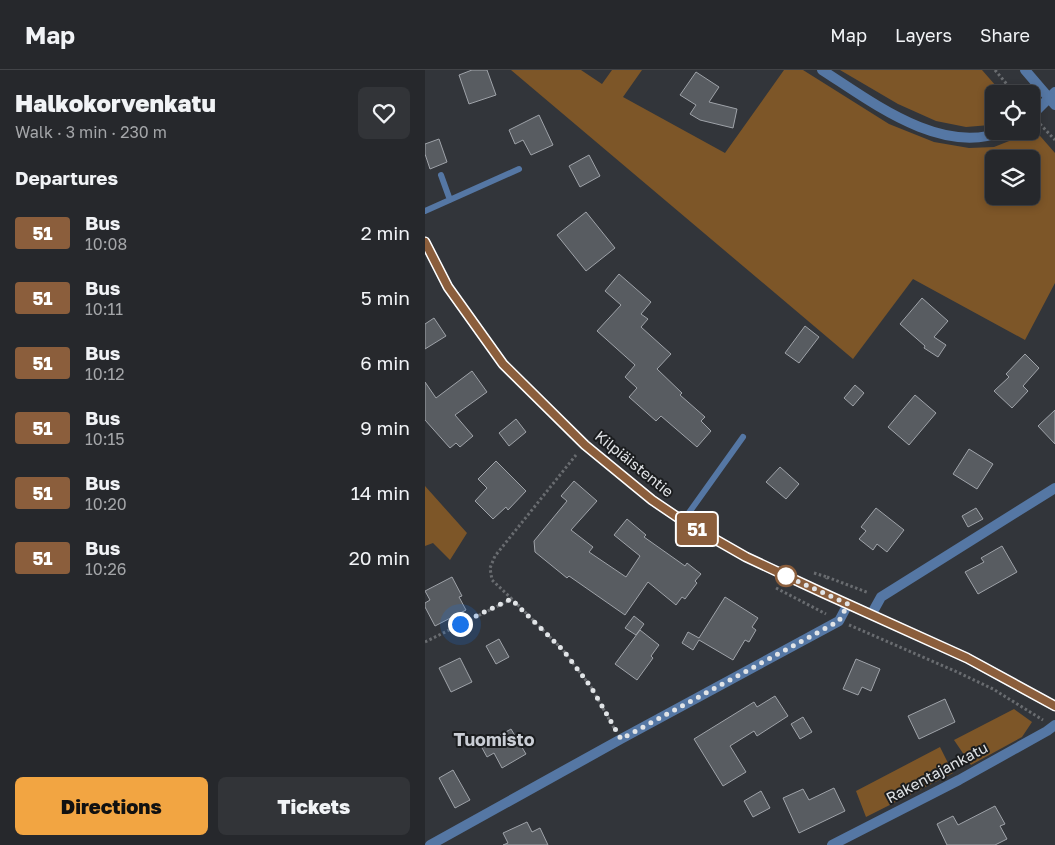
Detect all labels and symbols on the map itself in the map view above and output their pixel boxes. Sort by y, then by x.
street label: Kilpiäistentie [592,426,678,500]
line badge: 51 [675,513,719,545]
unlabelled marker [775,565,797,587]
your location [448,612,473,637]
district label: Tuomisto [453,728,535,750]
street label: Rakentajankatu [883,738,990,806]

